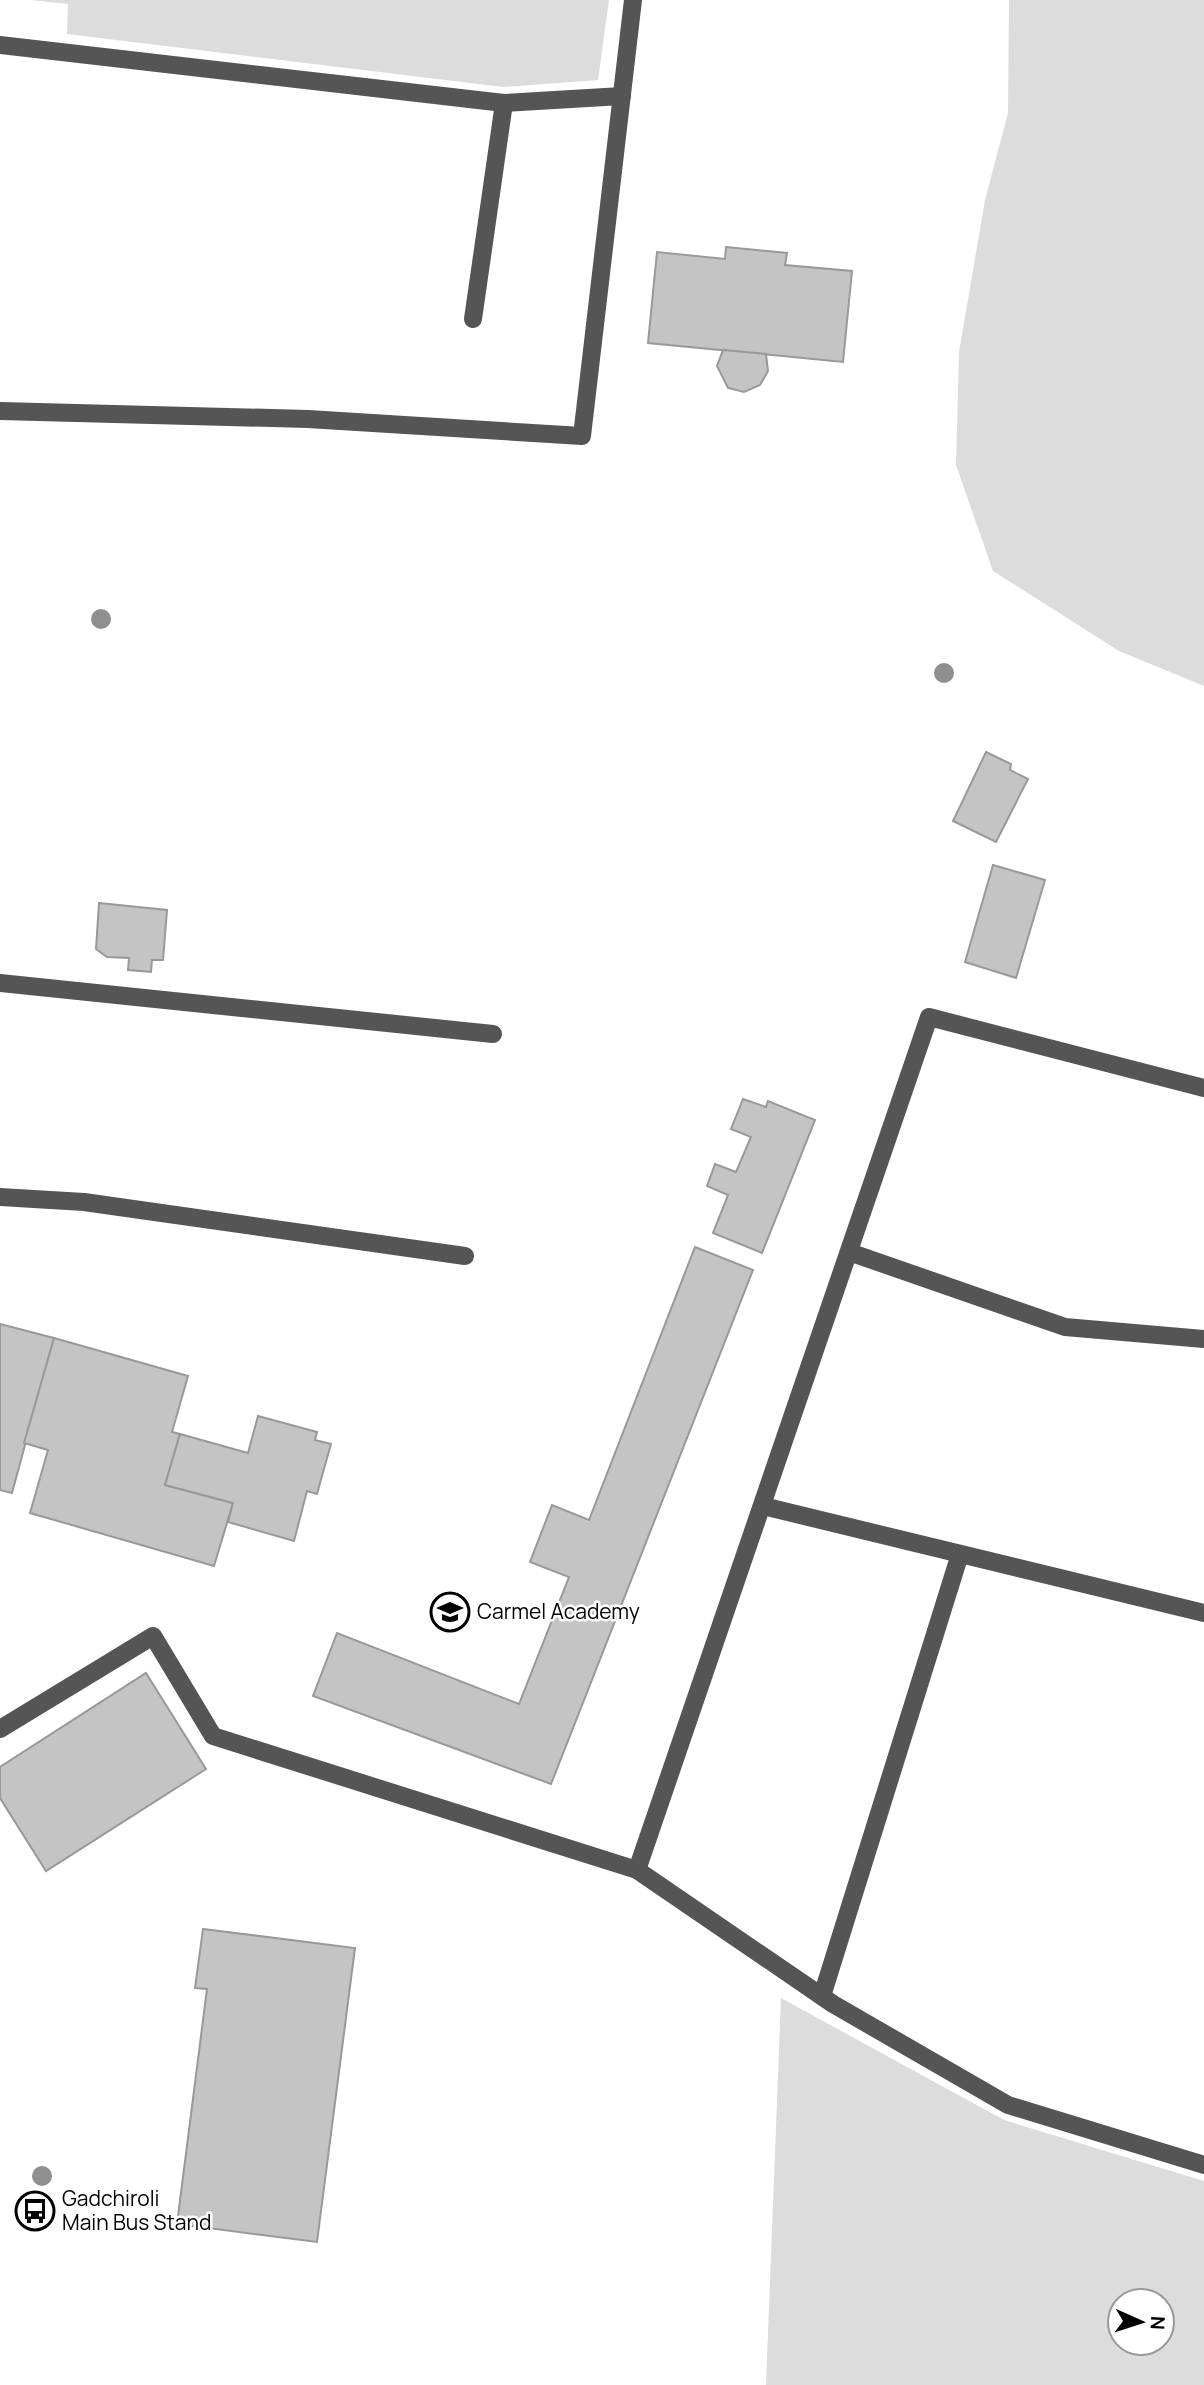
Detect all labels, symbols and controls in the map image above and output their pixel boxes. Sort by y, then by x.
school or university icon: Carmel Academy [429,1591,471,1633]
place label: Carmel Academy [477,1597,640,1625]
place label: Gadchiroli Main Bus Stand [62,2184,211,2236]
bus stop icon: Gadchiroli Main Bus Stand [14,2190,56,2232]
north arrow [1106,2287,1176,2357]
text: N [1145,2315,1171,2330]

